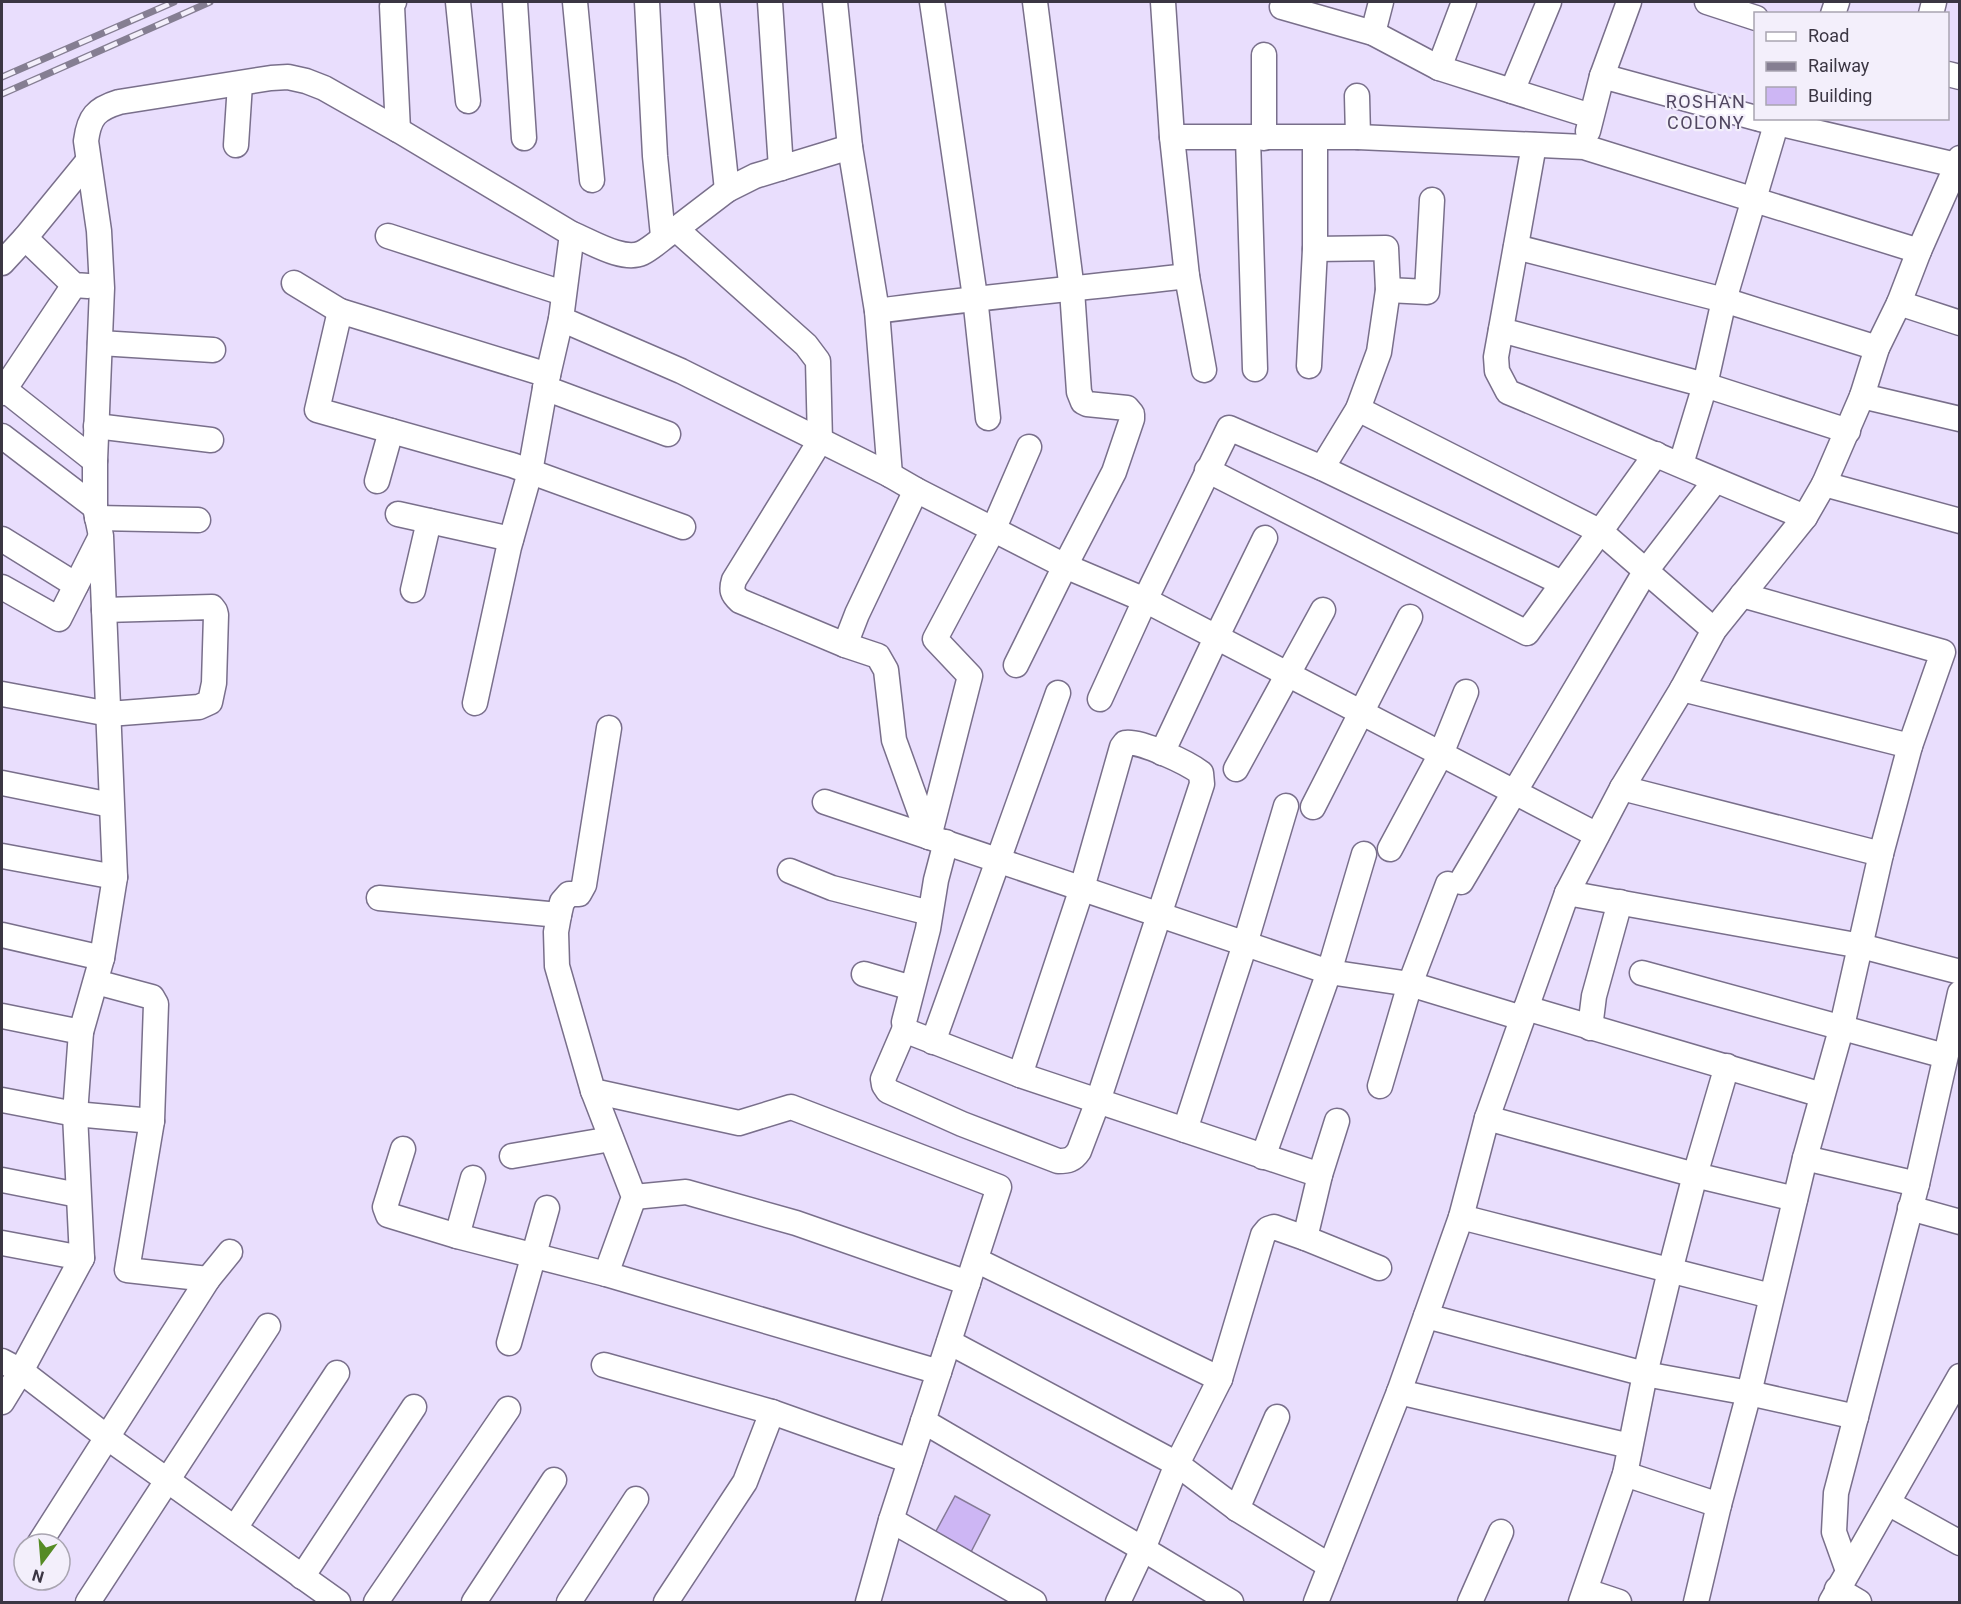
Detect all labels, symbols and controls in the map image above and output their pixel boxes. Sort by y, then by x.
legend [1754,12,1949,120]
text: Road [1808,25,1849,46]
text: Railway [1808,55,1870,76]
text: Building [1808,85,1872,106]
district label: ROSHAN COLONY [1666,91,1746,133]
north arrow [12,1532,72,1592]
text: N [30,1565,46,1587]

